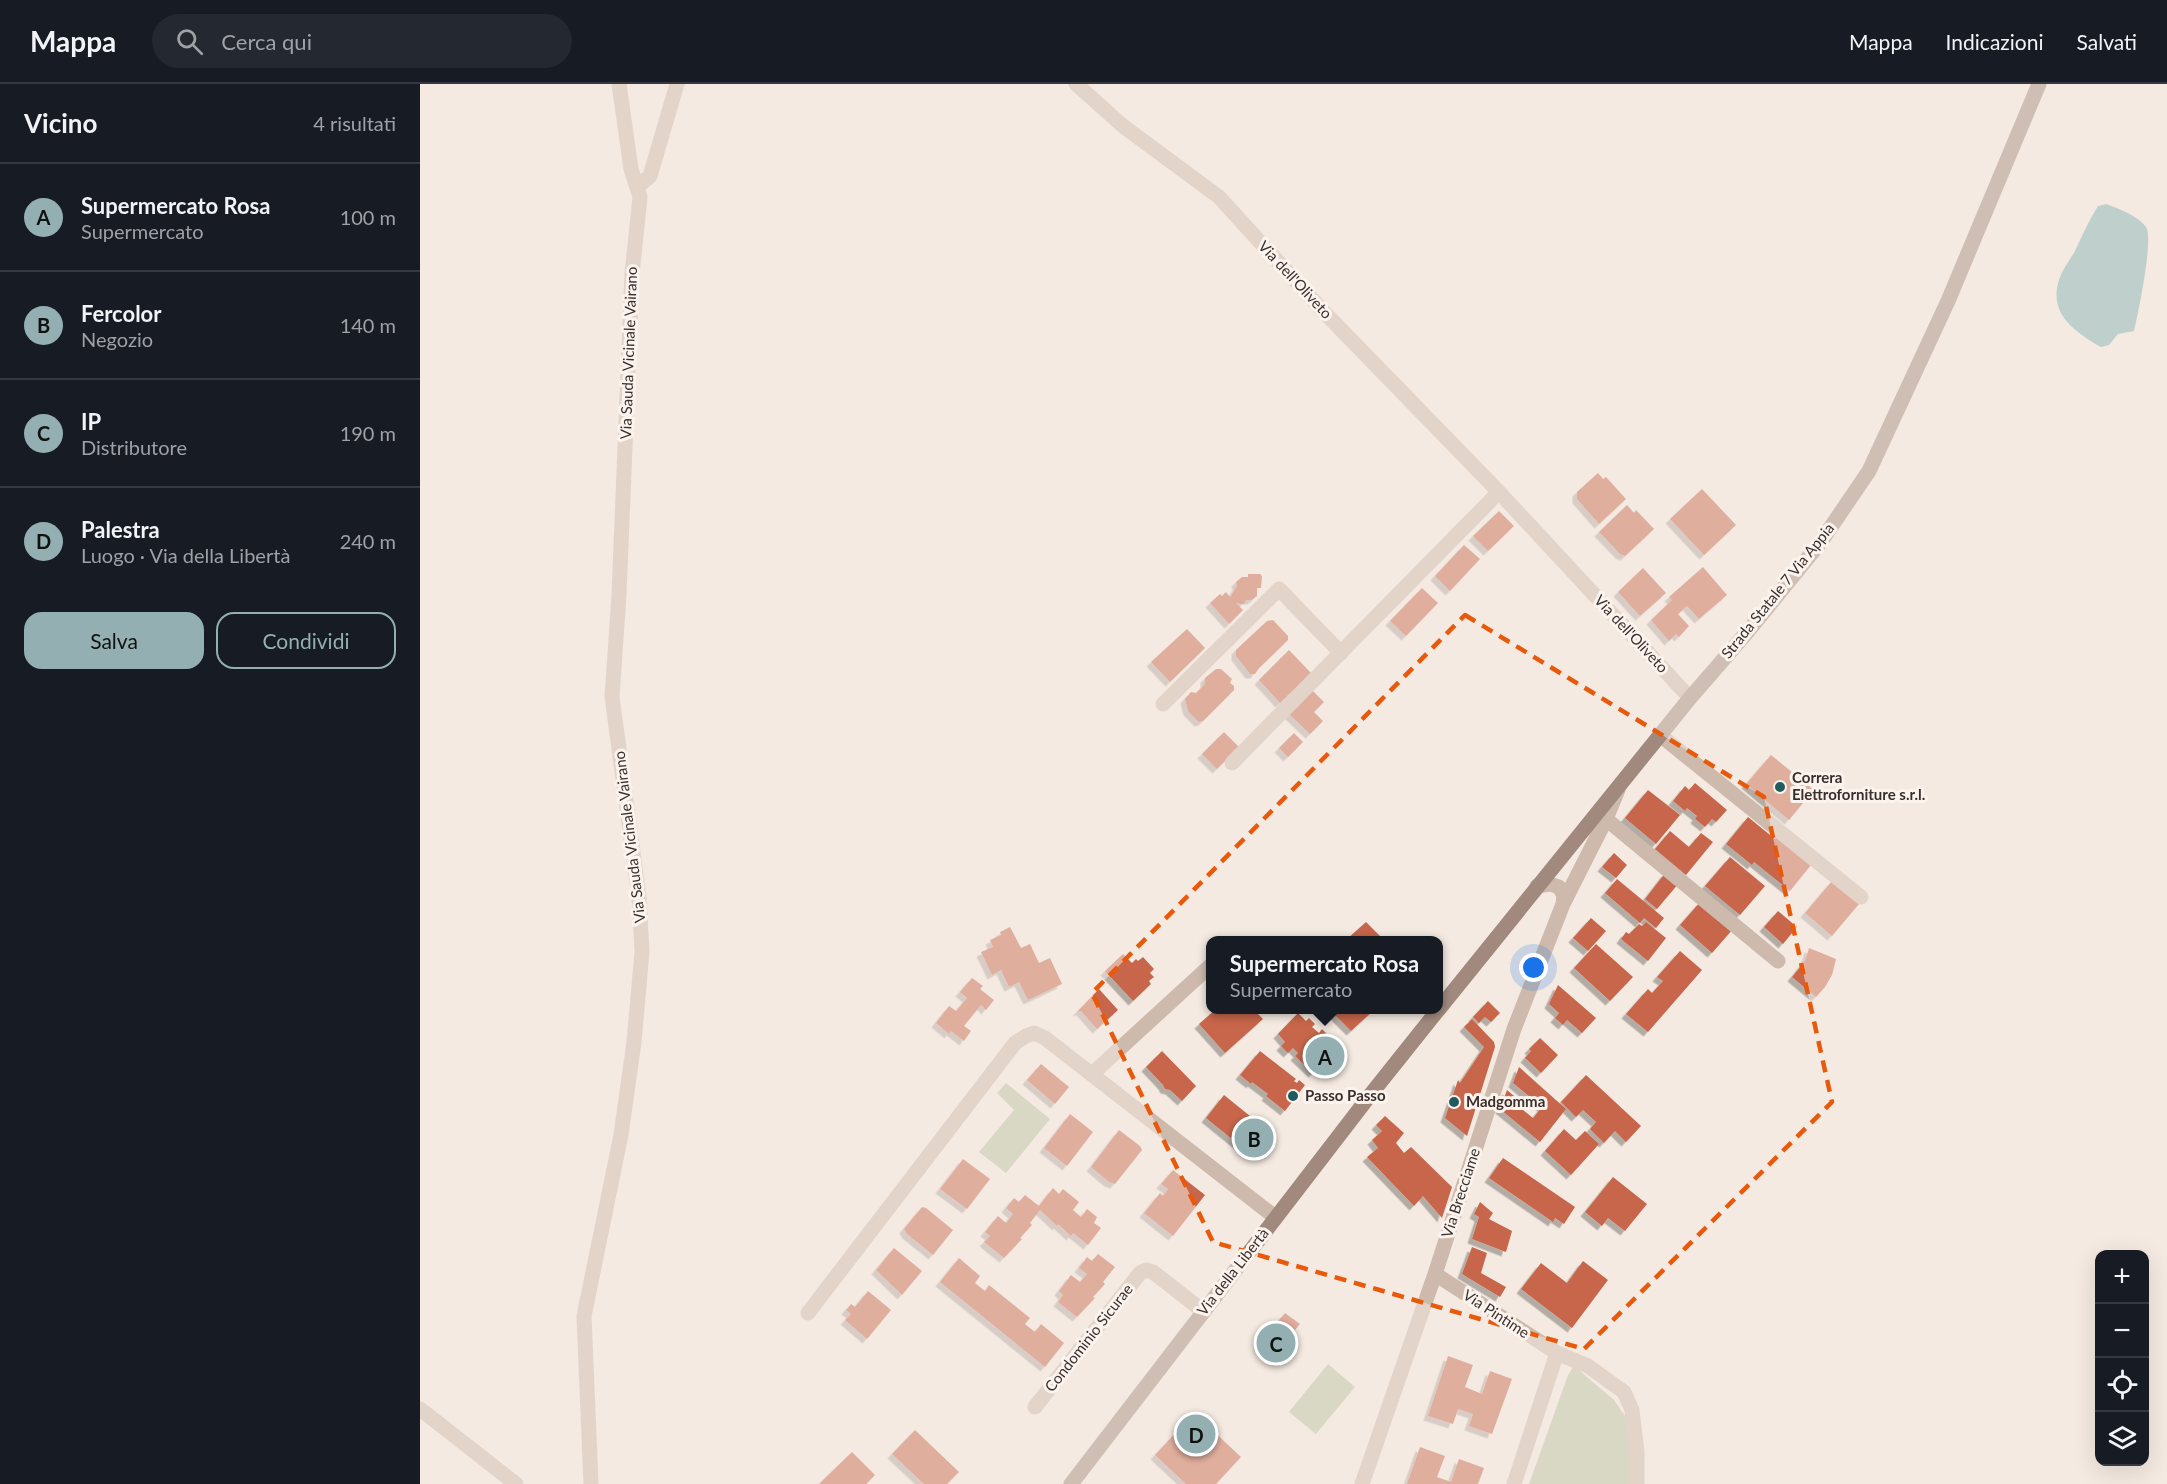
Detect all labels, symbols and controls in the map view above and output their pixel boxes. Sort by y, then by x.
search box [152,14,572,68]
text: Mappa [30,24,116,58]
icon: search [173,25,206,58]
text: Cerca qui [221,28,312,55]
text: Mappa [1849,29,1913,54]
text: Indicazioni [1946,29,2044,54]
text: Salvati [2077,29,2137,54]
text: Vicino [24,107,97,139]
text: 4 risultati [313,111,396,135]
text: Supermercato Rosa [81,192,270,219]
text: A [37,205,50,229]
text: 100 m [340,205,396,229]
text: Supermercato [81,219,204,243]
street label: Via dell'Oliveto [1255,237,1336,322]
street label: Via Sauda Vicinale Vairano [616,266,640,440]
text: Fercolor [81,300,161,327]
text: B [37,313,50,337]
text: 140 m [340,313,396,337]
text: Negozio [81,327,153,351]
text: IP [81,408,101,435]
text: C [37,421,50,445]
text: 190 m [340,421,396,445]
text: Distributore [81,435,187,459]
text: Palestra [81,516,160,543]
street label: Strada Statale 7 Via Appia [1717,519,1837,662]
text: D [36,529,51,553]
text: 240 m [340,529,396,553]
text: Luogo · Via della Libertà [81,543,290,567]
street label: Via dell'Oliveto [1591,591,1672,676]
button: Salva [24,612,204,669]
button: Condividi [216,612,396,669]
street label: Via Sauda Vicinale Vairano [610,750,648,924]
place label: Correra Elettroforniture s.r.l. [1792,768,1925,803]
marker: Correra Elettroforniture s.r.l. [1773,780,1787,794]
popup [1206,936,1443,1014]
text: Supermercato Rosa [1230,950,1419,977]
your location [1519,953,1548,982]
text: Supermercato [1230,977,1352,1001]
pin: A [1306,1034,1344,1078]
place label: Passo Passo [1305,1086,1386,1104]
marker: Passo Passo [1286,1089,1300,1103]
place label: Madgomma [1466,1092,1545,1110]
marker: Madgomma [1447,1095,1461,1109]
pin: B [1234,1116,1274,1160]
street label: Via Brecciame [1437,1146,1483,1240]
street label: Via della Libertà [1193,1224,1272,1319]
map controls [2095,1250,2149,1466]
button: + [2095,1250,2149,1304]
street label: Condominio Sicurae [1041,1280,1136,1395]
street label: Via Pintime [1460,1285,1533,1341]
button: − [2095,1304,2149,1358]
pin: C [1256,1320,1296,1366]
button: locate [2095,1358,2149,1412]
pin: D [1176,1412,1216,1456]
button: layers [2095,1412,2149,1466]

